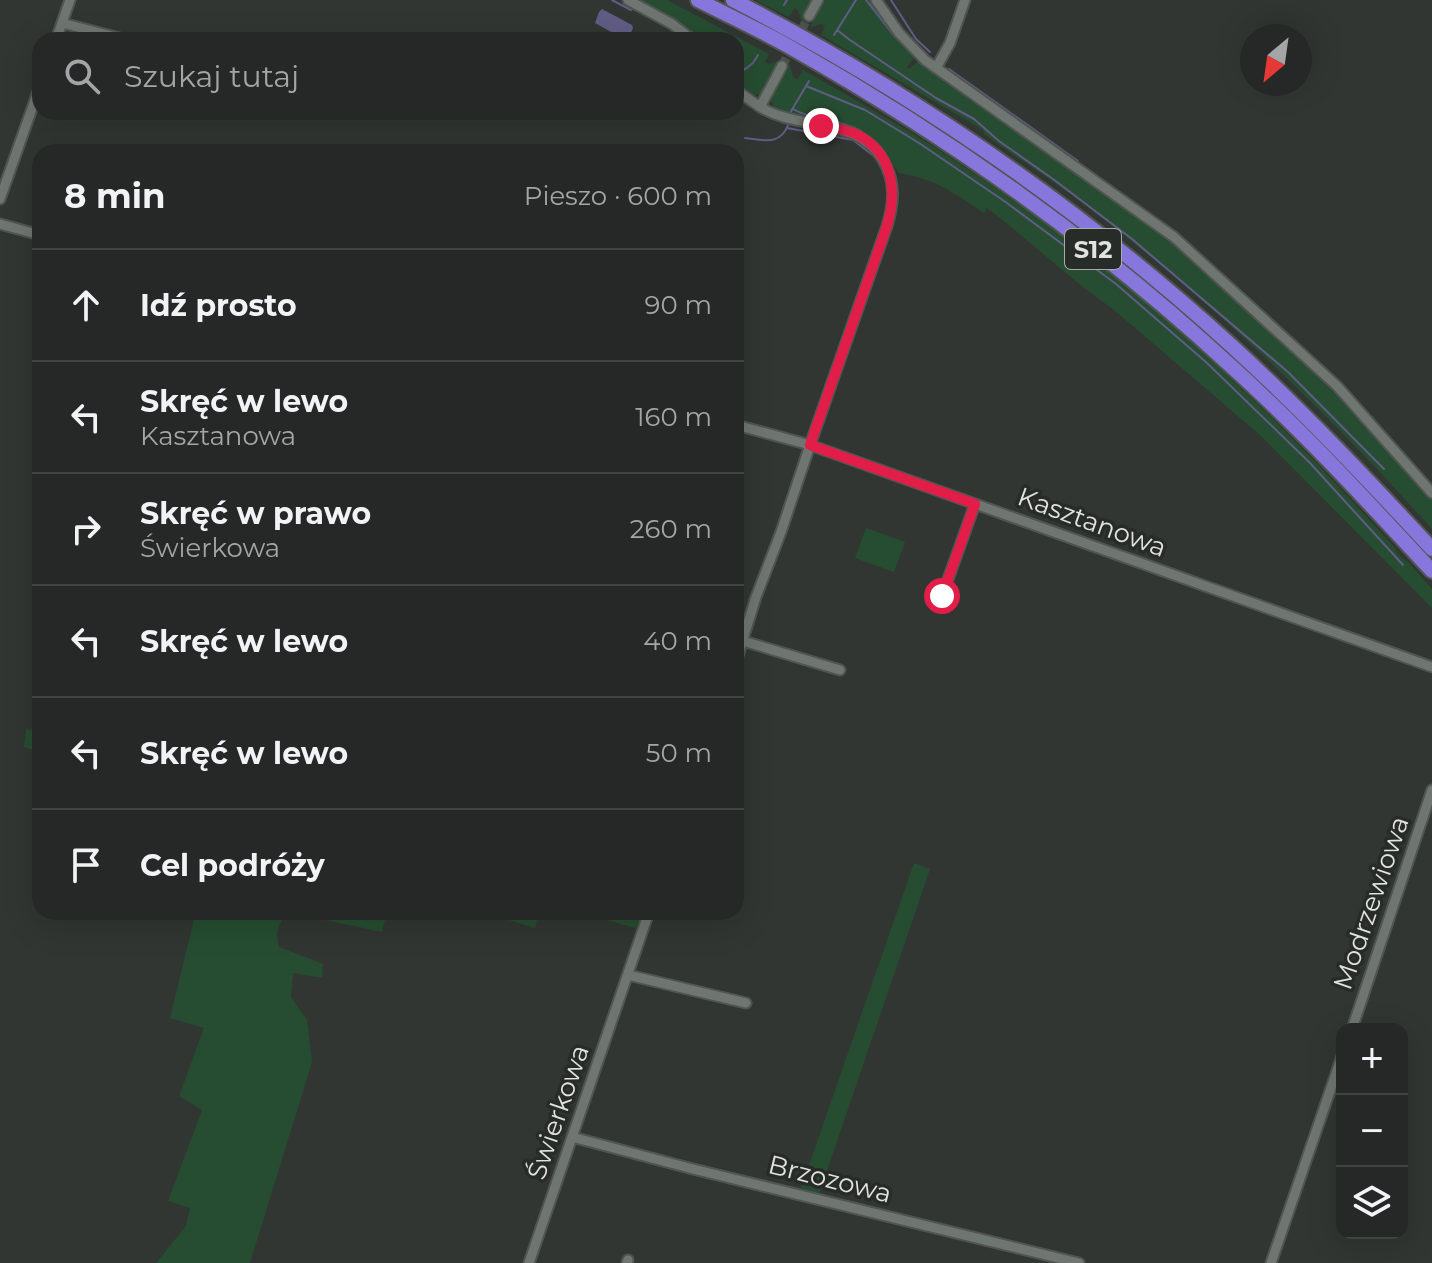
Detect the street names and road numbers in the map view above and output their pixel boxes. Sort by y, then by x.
road number: S12 [1065,229,1121,269]
street label: Kasztanowa [1013,480,1171,564]
street label: Modrzewiowa [1326,812,1416,994]
street label: Świerkowa [520,1041,596,1183]
street label: Brzozowa [765,1148,895,1210]

